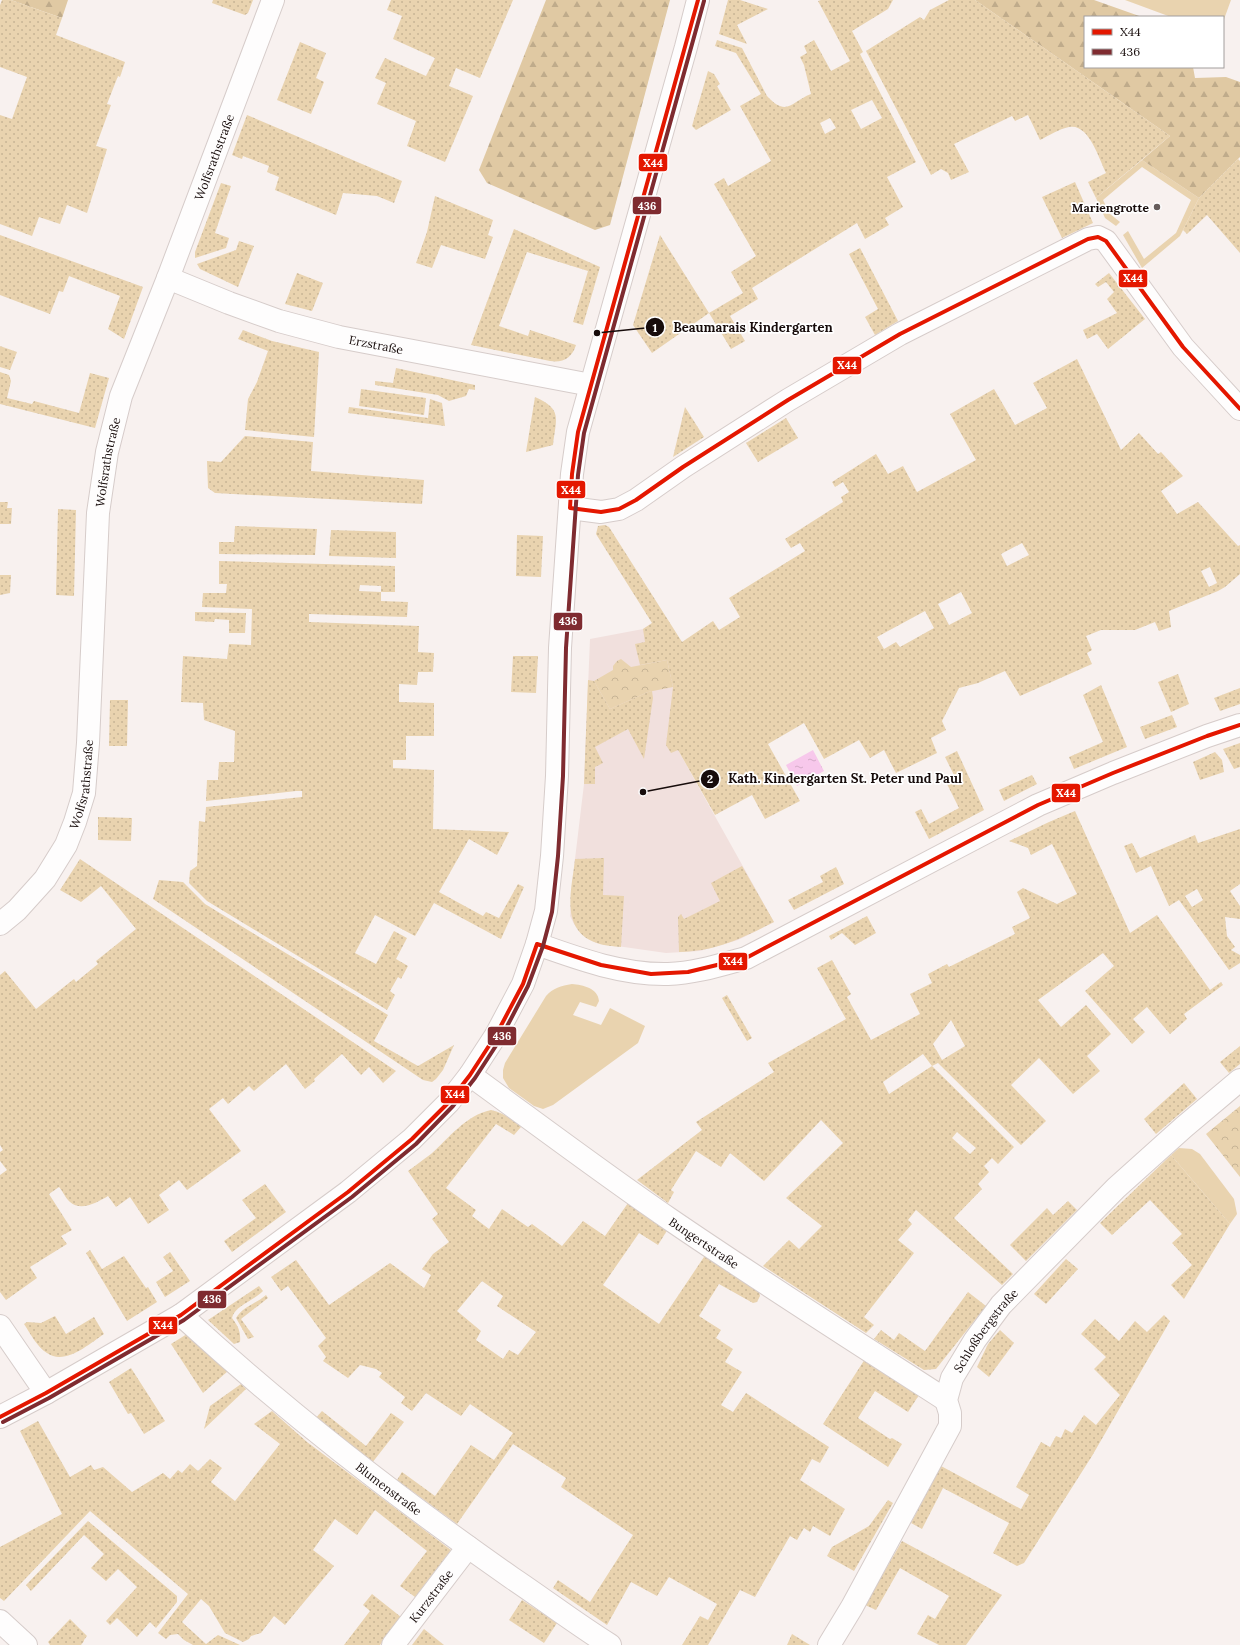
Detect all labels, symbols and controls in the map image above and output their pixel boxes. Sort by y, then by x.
legend [1084,16,1224,68]
text: X44 [1120,24,1141,39]
text: 436 [1120,44,1140,59]
street label: Wolfsrathstraße [191,111,237,202]
line badge: X44 [638,153,668,172]
text: X44 [643,156,663,170]
line badge: 436 [632,196,662,215]
text: 436 [638,199,656,213]
place label: Mariengrotte [1072,200,1150,215]
marker: Mariengrotte [1152,202,1162,212]
line badge: X44 [1118,269,1148,288]
text: X44 [1123,271,1143,285]
callout: Beaumarais Kindergarten [645,315,841,340]
text: Beaumarais Kindergarten [673,319,834,336]
text: 1 [653,320,658,335]
street label: Erzstraße [348,332,405,357]
line badge: X44 [832,356,862,375]
text: X44 [837,358,857,372]
street label: Wolfsrathstraße [92,415,123,508]
line badge: X44 [556,480,586,499]
text: X44 [561,483,581,497]
line badge: 436 [553,612,583,631]
text: 436 [559,614,577,628]
street label: Wolfsrathstraße [66,739,96,831]
callout: Kath. Kindergarten St. Peter und Paul [700,766,970,791]
text: Kath. Kindergarten St. Peter und Paul [728,770,962,787]
text: 2 [707,771,713,786]
line badge: X44 [1051,783,1081,803]
text: X44 [1056,786,1076,800]
line badge: X44 [718,952,748,971]
text: X44 [723,954,743,968]
line badge: 436 [487,1026,517,1046]
text: 436 [493,1029,511,1043]
line badge: X44 [440,1085,470,1104]
text: X44 [445,1087,465,1101]
street label: Bungertstraße [666,1214,743,1272]
street label: Schloßbergstraße [950,1285,1021,1375]
line badge: 436 [197,1290,227,1309]
text: 436 [203,1292,221,1306]
line badge: X44 [148,1316,178,1335]
text: X44 [153,1318,173,1332]
street label: Blumenstraße [353,1459,425,1518]
street label: Kurzstraße [406,1566,456,1625]

